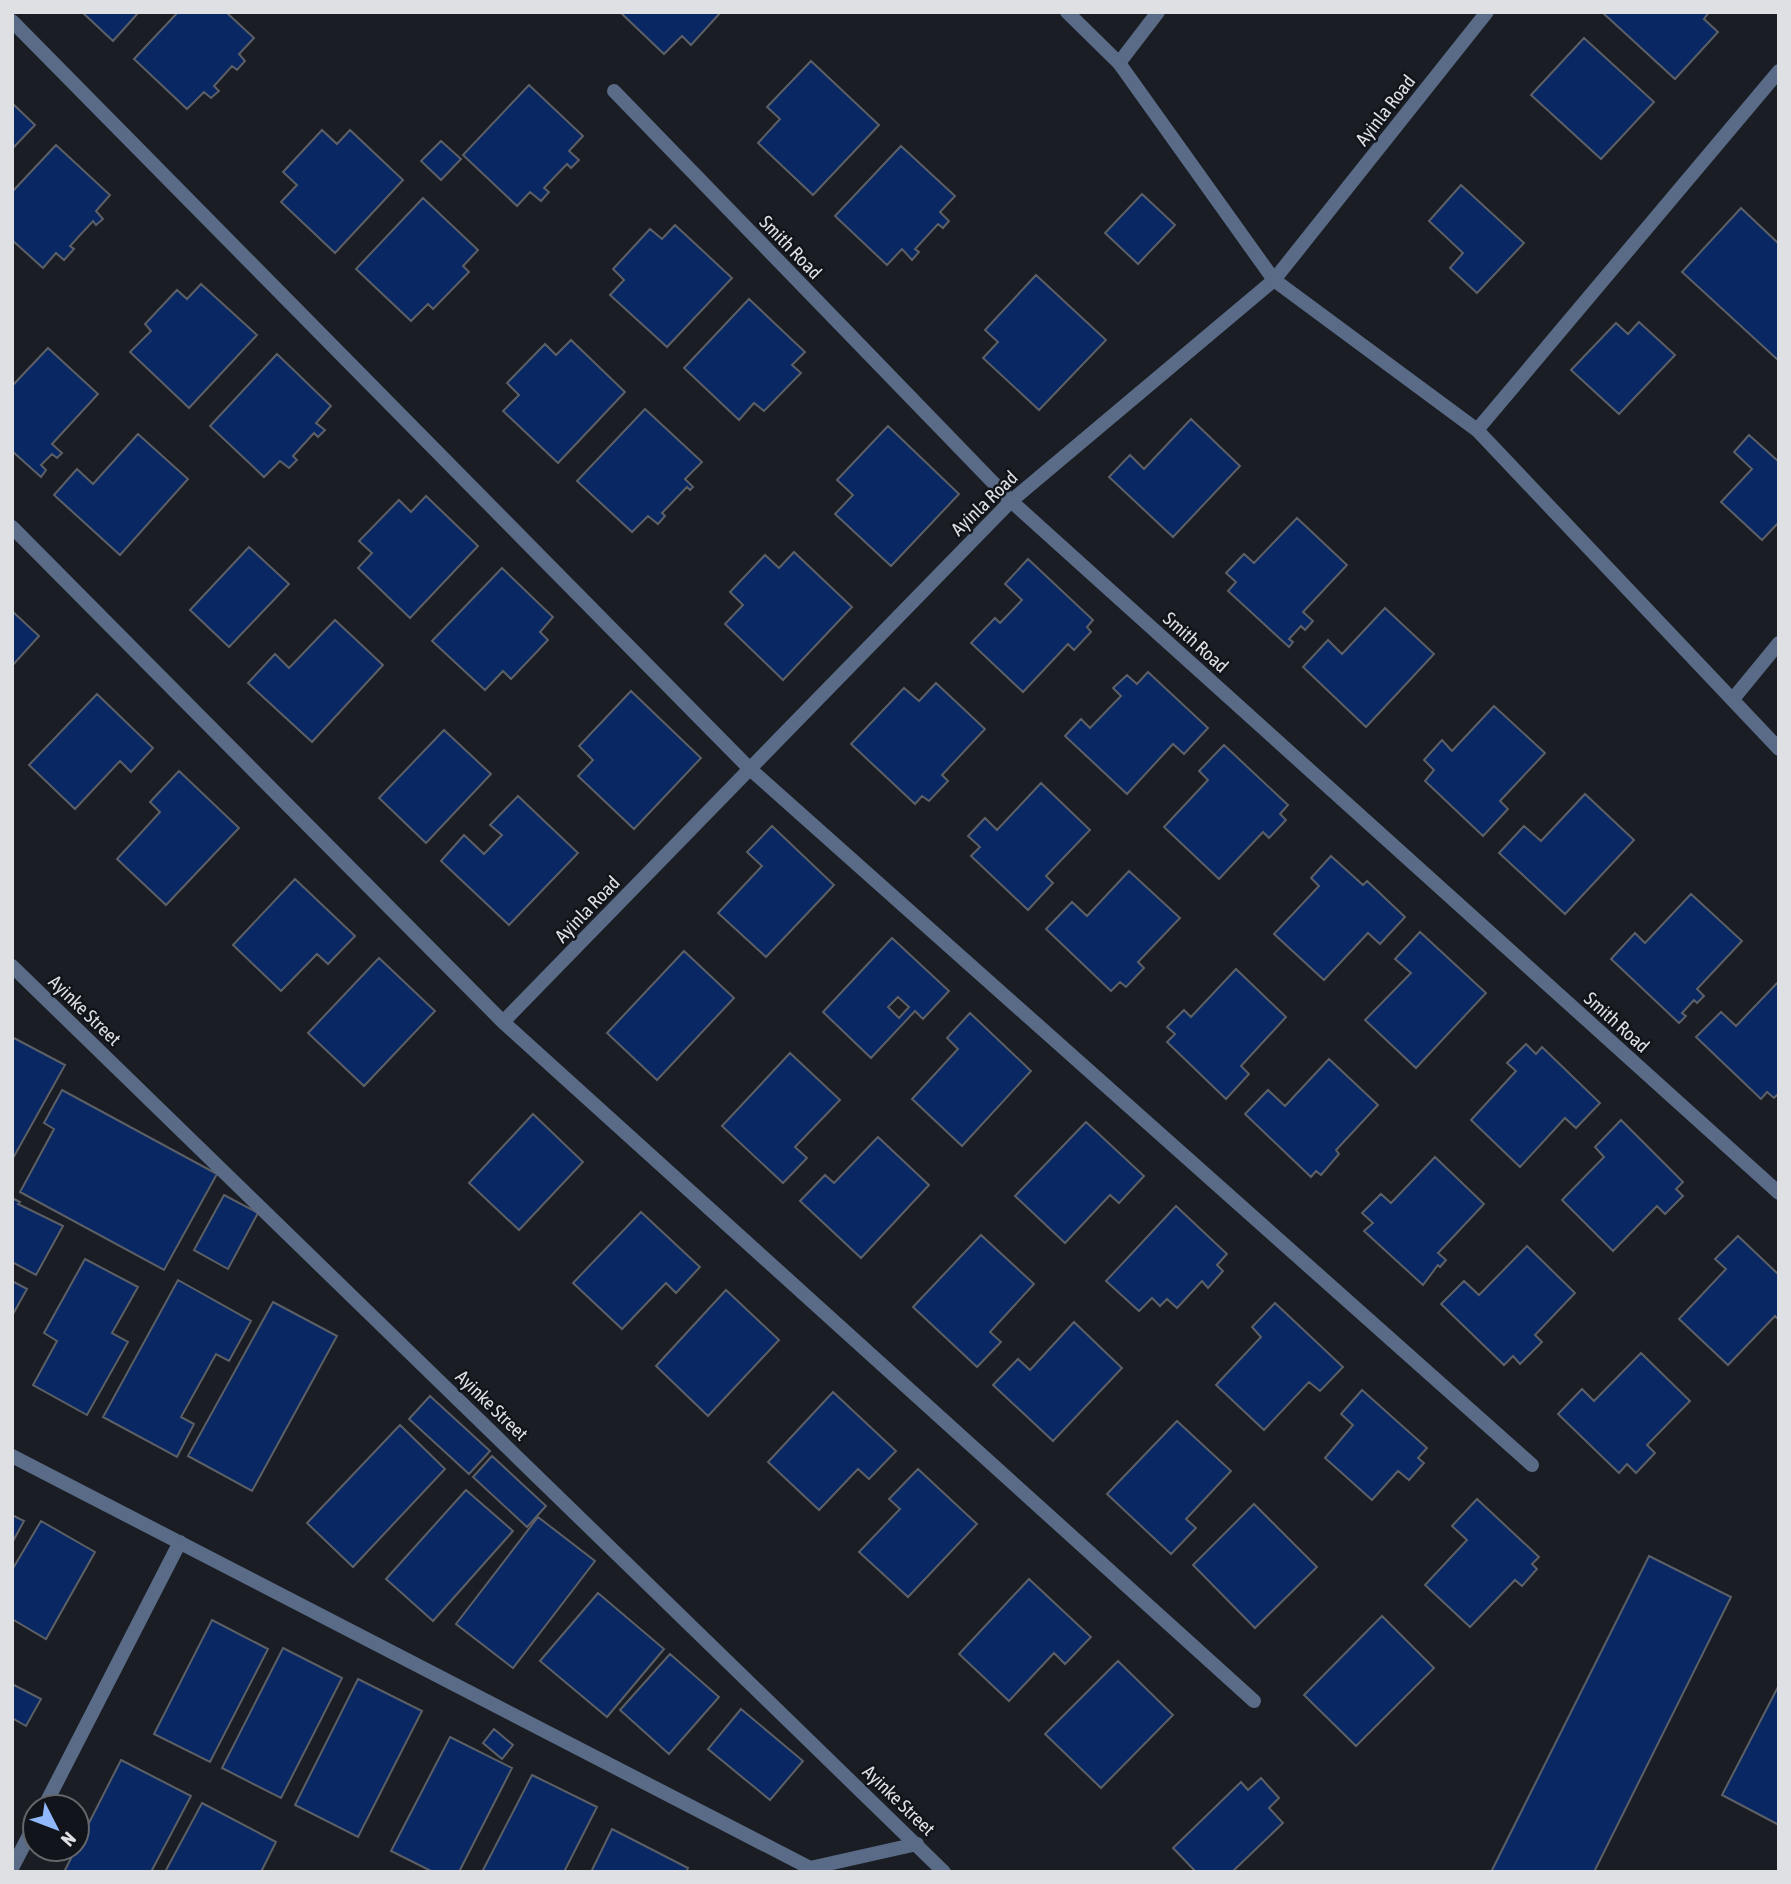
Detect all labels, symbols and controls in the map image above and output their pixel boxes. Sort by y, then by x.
street label: Ayinla Road [1351,70,1419,150]
street label: Smith Road [755,211,827,283]
street label: Ayinla Road [946,466,1022,540]
street label: Smith Road [1159,607,1233,677]
street label: Ayinla Road [550,871,624,947]
street label: Ayinke Street [44,970,126,1050]
street label: Smith Road [1580,987,1654,1057]
street label: Ayinke Street [451,1365,533,1445]
street label: Ayinke Street [858,1760,940,1840]
north arrow [21,1793,91,1863]
text: N [57,1828,81,1851]

